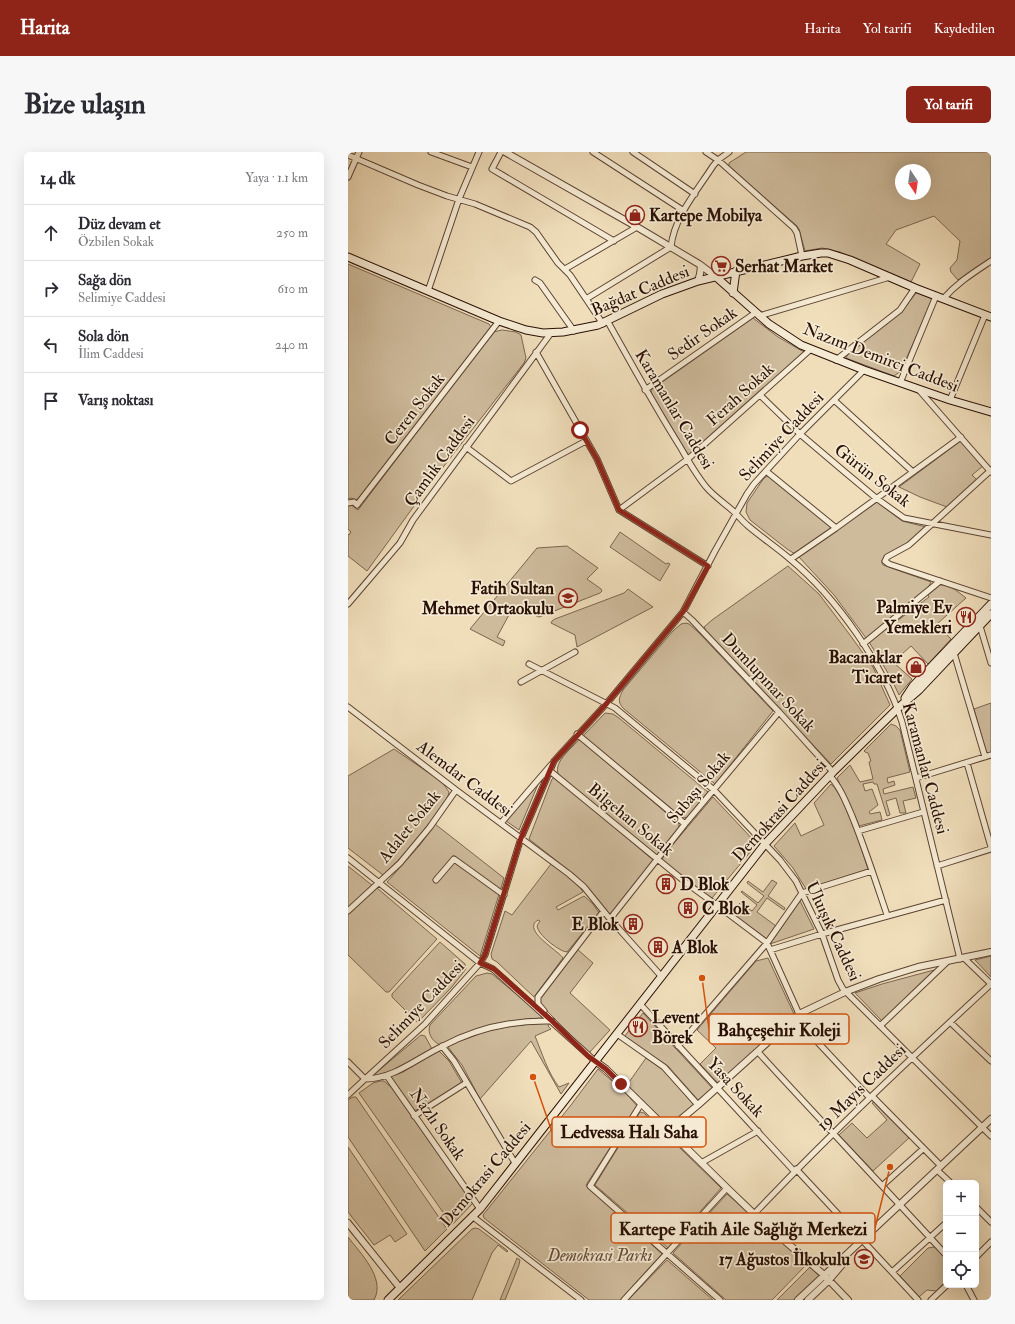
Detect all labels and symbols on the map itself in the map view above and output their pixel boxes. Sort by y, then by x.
north arrow [895,164,931,200]
shop icon: Kartepe Mobilya [624,204,646,226]
place label: Kartepe Mobilya [649,205,763,227]
supermarket icon: Serhat Market [710,255,732,277]
place label: Serhat Market [735,256,833,277]
street label: Bağdat Caddesi [588,260,693,321]
street label: Sedir Sokak [663,302,741,365]
street label: Nazım Demirci Caddesi [800,318,962,397]
street label: Karamanlar Caddesi [631,346,719,473]
street label: Ferah Sokak [702,359,779,430]
street label: Ceren Sokak [380,369,449,450]
street label: Selimiye Caddesi [735,387,829,486]
street label: Çamlık Caddesi [400,412,480,511]
route start [571,421,589,439]
street label: Gürün Sokak [830,439,915,512]
place label: Fatih Sultan Mehmet Ortaokulu [421,578,554,619]
school or university icon: Fatih Sultan Mehmet Ortaokulu [557,587,579,609]
place label: Palmiye Ev Yemekleri [876,597,953,638]
restaurant icon: Palmiye Ev Yemekleri [955,606,977,628]
street label: Dumlupınar Sokak [716,628,820,737]
place label: Bacanaklar Ticaret [828,647,903,688]
shop icon: Bacanaklar Ticaret [905,656,927,678]
street label: Karamanlar Caddesi [898,700,953,837]
street label: Alemdar Caddesi [412,735,517,821]
street label: Subaşı Sokak [662,747,735,828]
street label: Demokrasi Caddesi [728,754,831,866]
street label: Bilgehan Sokak [583,778,678,860]
street label: Adalet Sokak [373,786,445,868]
building icon: D Blok [655,873,677,895]
place label: D Blok [680,874,730,895]
street label: Uluışık Caddesi [801,878,866,985]
building icon: C Blok [677,897,699,919]
place label: C Blok [702,898,750,919]
building icon: E Blok [622,913,644,935]
place label: E Blok [572,914,620,935]
building icon: A Blok [647,936,669,958]
place label: A Blok [671,937,719,958]
street label: Selimiye Caddesi [374,955,470,1054]
place label: Levent Börek [652,1007,700,1048]
callout: Bahçeşehir Koleji [709,1014,849,1044]
restaurant icon: Levent Börek [627,1016,649,1038]
text: Bahçeşehir Koleji [717,1019,841,1042]
street label: 19 Mayıs Caddesi [812,1039,912,1136]
street label: Yasa Sokak [703,1053,769,1122]
route end [612,1075,630,1093]
street label: Nazlı Sokak [405,1084,470,1164]
street label: Demokrasi Caddesi [435,1117,536,1231]
callout: Ledvessa Halı Saha [552,1117,706,1147]
text: Ledvessa Halı Saha [560,1121,698,1144]
callout: Kartepe Fatih Aile Sağlığı Merkezi [611,1213,875,1243]
text: Kartepe Fatih Aile Sağlığı Merkezi [619,1218,867,1241]
park label: Demokrasi Parkı [547,1245,652,1266]
place label: 17 Ağustos İlkokulu [719,1247,850,1271]
school or university icon: 17 Ağustos İlkokulu [853,1248,875,1270]

